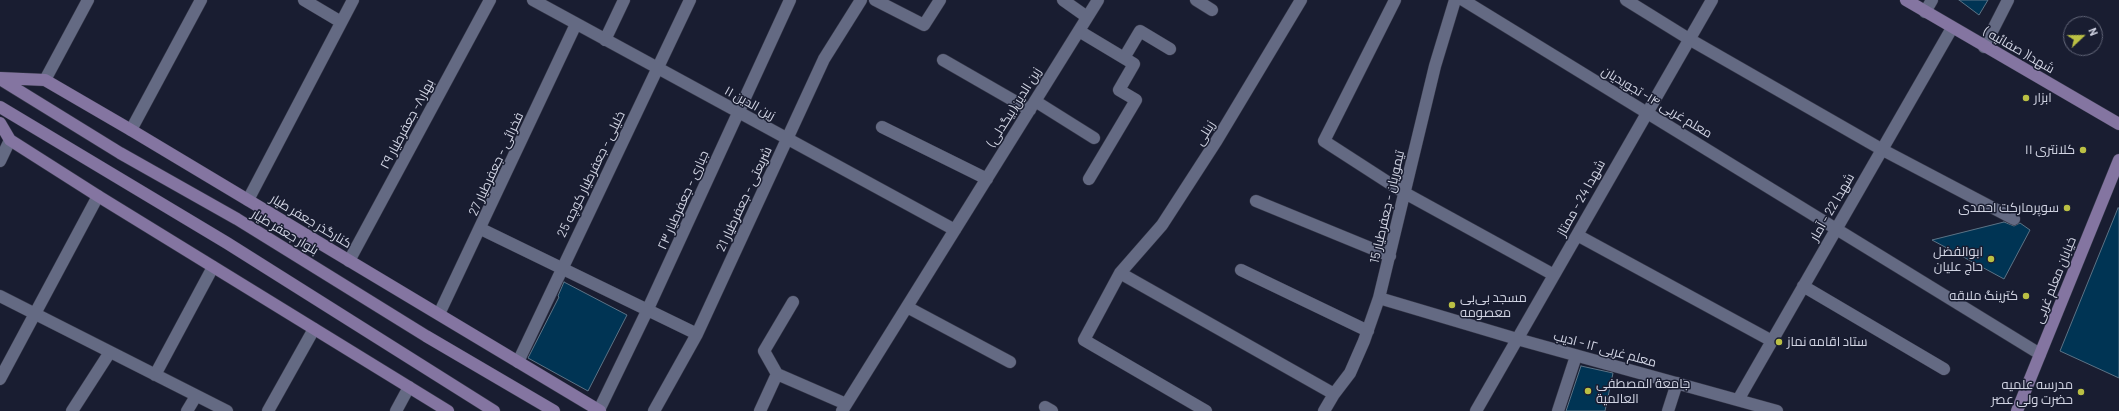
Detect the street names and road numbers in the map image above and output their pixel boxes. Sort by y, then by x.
street label: شهدا( صفائیه ) [1981,23,2057,77]
street label: معلم غربی ۱۴- تجویدیان [1599,63,1715,141]
street label: زین الدین(بیگدلی) [983,65,1045,149]
street label: بهار۸- جعفرطیار ۲۹ [377,76,437,172]
street label: زین الدین ۱۱ [722,83,778,123]
street label: خلیلی - جعفرطیار کوچه 25 [554,108,628,240]
street label: فخرائی - جعفرطیار 27 [465,110,527,218]
street label: زینلی [1191,118,1219,148]
street label: شریعتی - جعفرطیار 21 [713,144,775,254]
street label: جباری - جعفرطیار ۲۳ [654,148,712,252]
street label: تیموریان - جعفرطیار 15 [1366,149,1408,265]
street label: شهدا 24 - ممتاز [1554,157,1608,239]
street label: شهدا 22 - آمار [1806,170,1858,244]
street label: کنارگذر جعفر طیار [268,191,354,251]
street label: بلوار جعفر طیار [249,206,321,258]
street label: خیابان معلم غربی [2031,235,2079,325]
street label: معلم غربی ۱۲ - ادیب [1552,328,1658,370]

